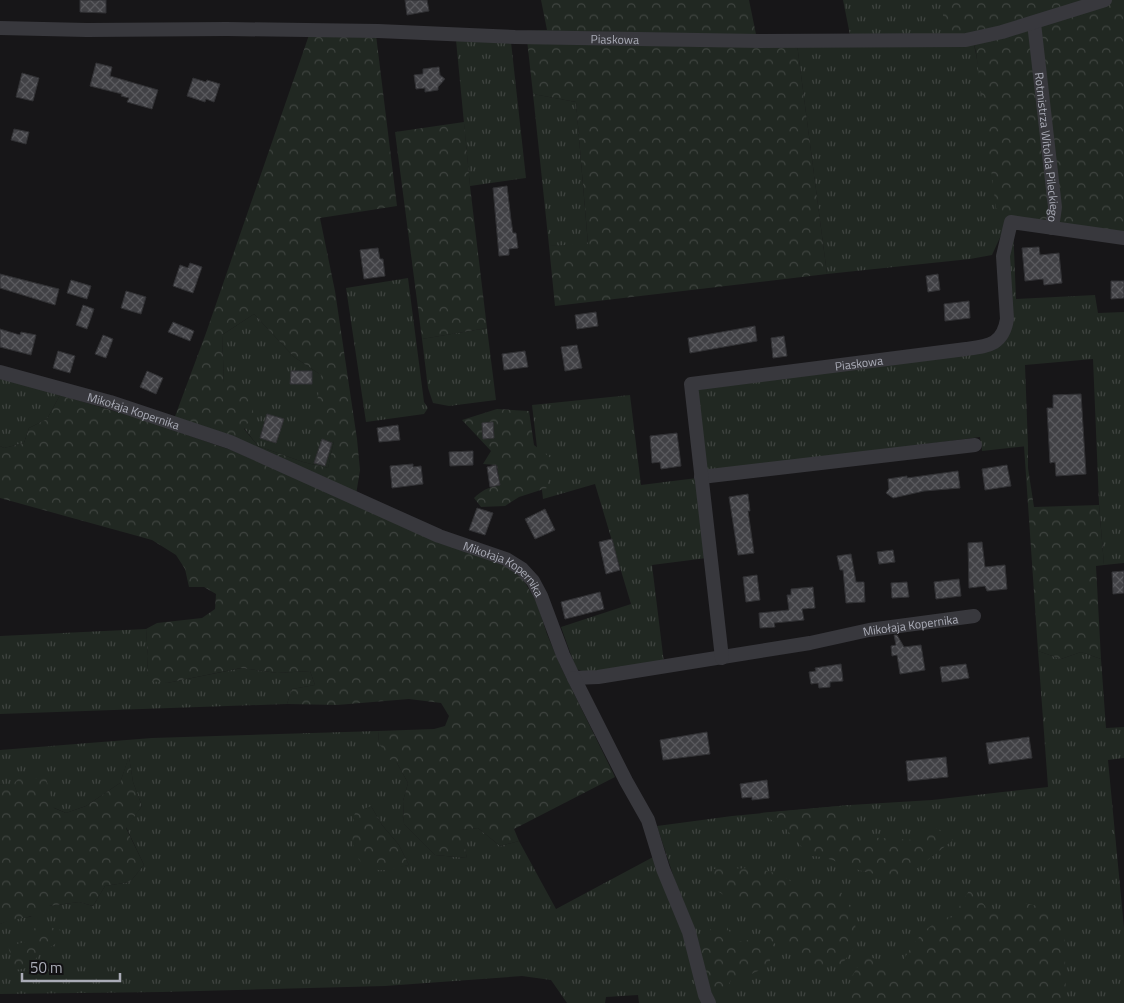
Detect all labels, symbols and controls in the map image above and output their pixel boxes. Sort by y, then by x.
street label: Piaskowa [590,29,639,49]
street label: Rotmistrza Witolda Pileckiego [1030,71,1065,224]
street label: Piaskowa [834,350,884,375]
street label: Mikołaja Kopernika [85,387,182,434]
street label: Mikołaja Kopernika [461,536,549,600]
street label: Mikołaja Kopernika [861,609,959,641]
scale bar [22,950,120,982]
text: 50 m [30,956,63,979]

